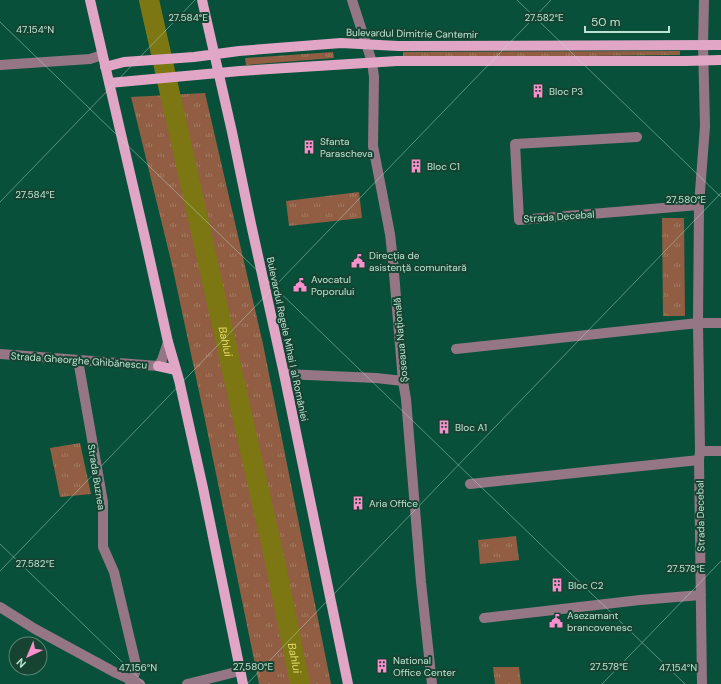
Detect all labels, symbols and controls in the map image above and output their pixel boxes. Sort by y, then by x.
scale bar [585,8,669,34]
text: 27.584°E [168,11,208,24]
text: 27.582°E [524,11,564,24]
text: 50 m [591,14,620,30]
text: 47.154°N [16,23,54,36]
street label: Bulevardul Dimitrie Cantemir [346,26,478,41]
building icon: Bloc P3 [530,83,546,99]
place label: Bloc P3 [549,85,583,98]
place label: Sfanta Parascheva [320,135,373,160]
building icon: Sfanta Parascheva [301,139,317,155]
building icon: Bloc C1 [408,158,424,174]
place label: Bloc C1 [427,160,460,173]
text: 27.584°E [15,188,55,201]
text: 27.580°E [666,193,707,206]
street label: Strada Decebal [523,208,595,225]
place label: Direcția de asistență comunitară [369,249,467,274]
public building icon: Direcția de asistență comunitară [350,253,366,269]
street label: Bulevardul Regele Mihai I al României [264,256,311,423]
place label: Avocatul Poporului [311,273,354,298]
public building icon: Avocatul Poporului [292,277,308,293]
street label: Șoseaua Națională [390,297,411,383]
water label: Bahlui [215,325,236,358]
street label: Strada Gheorghe Ghibănescu [10,349,148,372]
building icon: Bloc A1 [436,419,452,435]
place label: Bloc A1 [455,421,487,434]
street label: Strada Buznea [85,443,108,511]
street label: Strada Decebal [693,480,708,552]
building icon: Aria Office [350,495,366,511]
place label: Aria Office [369,497,418,510]
text: 27.582°E [15,557,55,570]
text: 27.578°E [667,562,706,575]
building icon: Bloc C2 [549,577,565,593]
place label: Bloc C2 [568,579,604,592]
place label: Asezamant brancovenesc [567,609,633,634]
public building icon: Asezamant brancovenesc [548,613,564,629]
north arrow [8,636,48,676]
water label: Bahlui [285,642,305,675]
place label: National Office Center [393,654,456,679]
text: N [13,655,29,671]
building icon: National Office Center [374,658,390,674]
text: 27.580°E [233,660,274,673]
text: 27.578°E [590,660,629,673]
text: 47.156°N [119,661,157,674]
text: 47.154°N [659,661,697,674]

